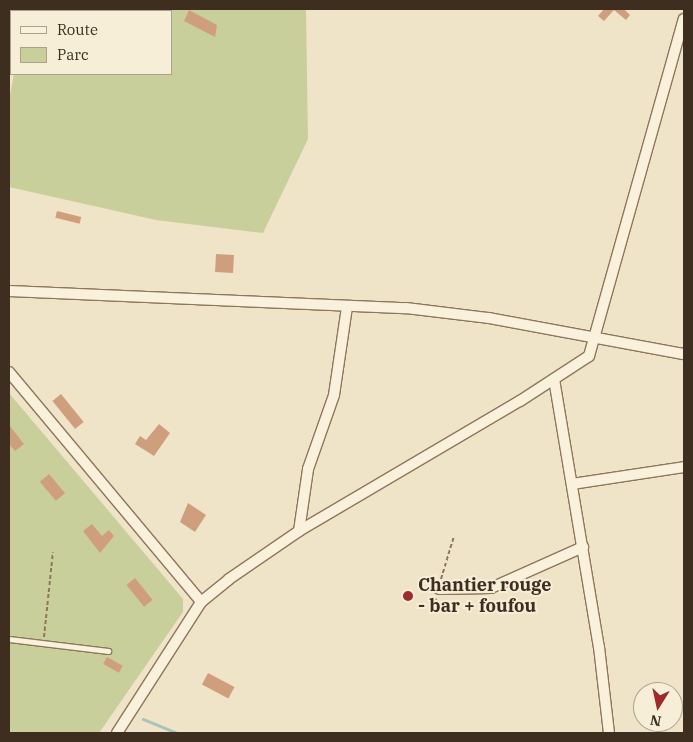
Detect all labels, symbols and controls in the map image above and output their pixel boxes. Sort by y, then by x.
legend [10,10,172,75]
text: Route [57,20,98,39]
text: Parc [57,45,89,64]
place label: Chantier rouge - bar + foufou [418,575,551,618]
marker: Chantier rouge - bar + foufou [402,590,414,602]
north arrow [633,682,683,732]
text: N [649,711,663,731]

